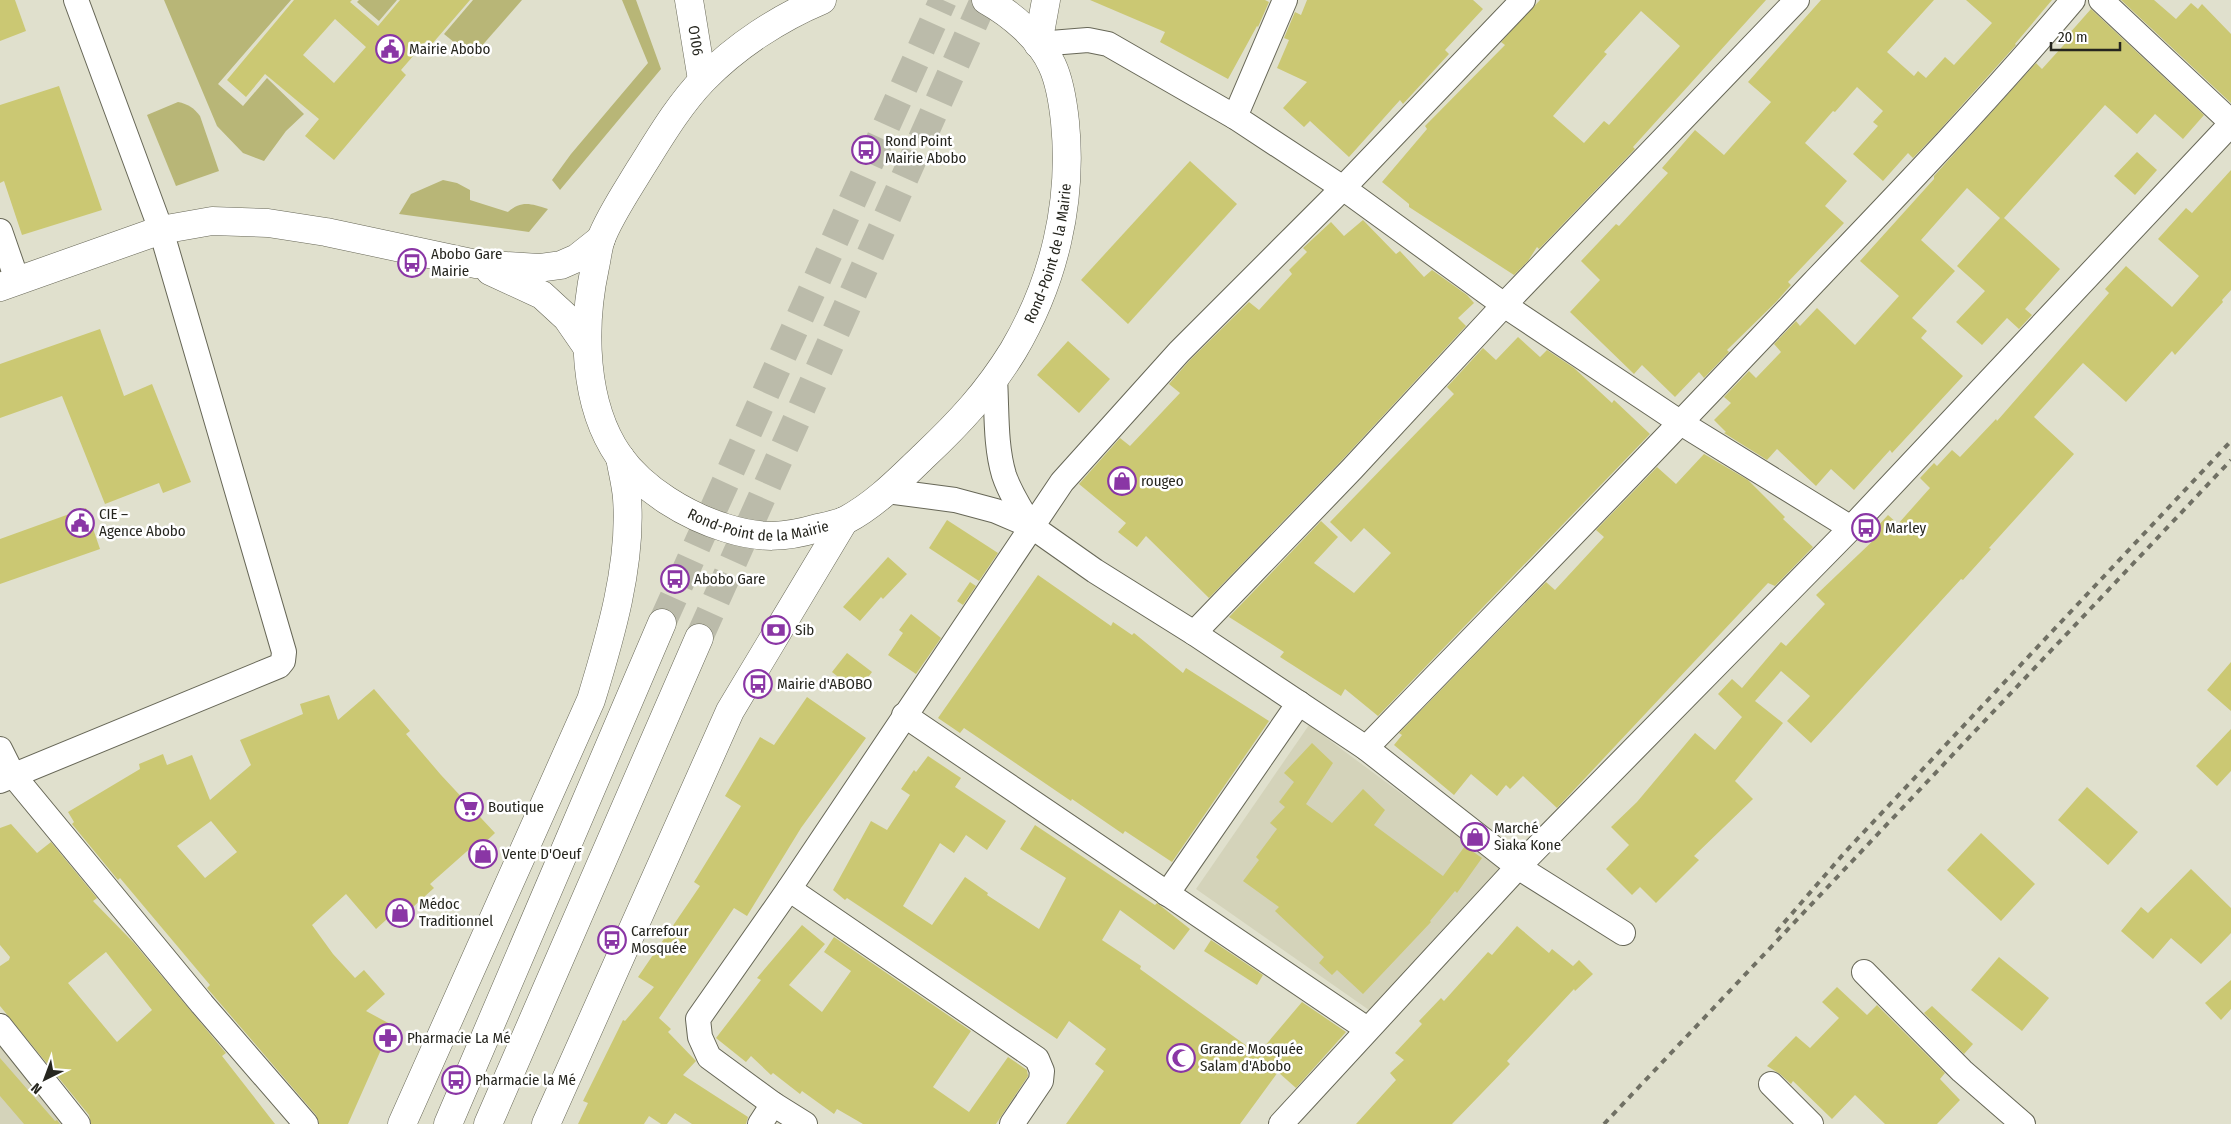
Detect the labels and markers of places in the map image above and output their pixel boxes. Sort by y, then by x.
public building icon: Mairie Abobo [375,34,405,64]
place label: Mairie Abobo [409,40,490,58]
place label: Rond Point Mairie Abobo [885,132,966,167]
bus stop icon: Rond Point Mairie Abobo [851,135,881,165]
place label: Abobo Gare Mairie [431,245,502,280]
bus stop icon: Abobo Gare Mairie [397,248,427,278]
shop icon: rougeo [1107,466,1137,496]
place label: rougeo [1141,472,1184,490]
place label: CIE – Agence Abobo [99,505,186,540]
public building icon: CIE – Agence Abobo [65,508,95,538]
bus stop icon: Marley [1851,513,1881,543]
place label: Marley [1885,519,1926,537]
bus stop icon: Abobo Gare [660,564,690,594]
place label: Abobo Gare [694,570,765,588]
bank icon: Sib [761,615,791,645]
place label: Sib [795,621,814,639]
bus stop icon: Mairie d'ABOBO [743,669,773,699]
place label: Mairie d'ABOBO [777,675,873,693]
supermarket icon: Boutique [454,792,484,822]
place label: Boutique [488,798,544,816]
place label: Marché Siaka Kone [1494,819,1561,854]
shop icon: Marché Siaka Kone [1460,822,1490,852]
shop icon: Vente D'Oeuf [468,839,498,869]
place label: Vente D'Oeuf [502,845,583,863]
place label: Médoc Traditionnel [419,895,493,930]
shop icon: Médoc Traditionnel [385,898,415,928]
place label: Carrefour Mosquée [631,922,689,957]
bus stop icon: Carrefour Mosquée [597,925,627,955]
pharmacy icon: Pharmacie La Mé [373,1023,403,1053]
place label: Pharmacie La Mé [407,1029,511,1047]
place label: Grande Mosquée Salam d'Abobo [1200,1040,1303,1075]
mosque icon: Grande Mosquée Salam d'Abobo [1166,1043,1196,1073]
bus stop icon: Pharmacie la Mé [441,1065,471,1095]
place label: Pharmacie la Mé [475,1071,576,1089]

